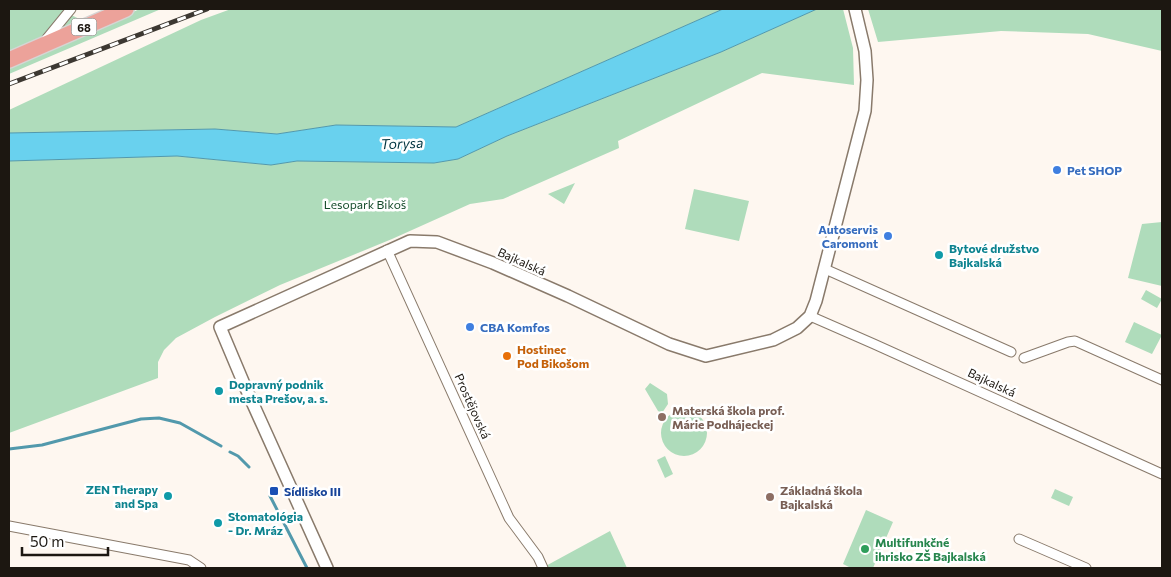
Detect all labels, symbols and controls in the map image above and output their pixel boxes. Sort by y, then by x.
road number: 68 [72,18,96,36]
water label: Torysa [380,134,424,152]
place label: Pet SHOP [1067,163,1122,177]
marker: Pet SHOP [1051,164,1063,176]
park label: Lesopark Bikoš [324,197,406,211]
place label: Autoservis Caromont [818,222,878,250]
marker: Autoservis Caromont [882,230,894,242]
place label: Bytové družstvo Bajkalská [949,241,1039,269]
street label: Bajkalská [496,244,548,278]
marker: Bytové družstvo Bajkalská [933,249,945,261]
place label: CBA Komfos [480,320,550,334]
marker: CBA Komfos [464,321,476,333]
place label: Hostinec Pod Bikošom [517,342,589,370]
marker: Hostinec Pod Bikošom [501,350,513,362]
street label: Bajkalská [966,365,1018,399]
street label: Prostějovská [452,371,494,441]
place label: Dopravný podnik mesta Prešov, a. s. [229,377,328,405]
marker: Dopravný podnik mesta Prešov, a. s. [213,385,225,397]
place label: Materská škola prof. Márie Podhájeckej [672,403,785,431]
marker: Materská škola prof. Márie Podhájeckej [656,411,668,423]
place label: ZEN Therapy and Spa [86,482,158,510]
place label: Základná škola Bajkalská [780,483,862,511]
place label: Sídlisko III [284,484,341,498]
marker: Sídlisko III [268,485,280,497]
marker: ZEN Therapy and Spa [162,490,174,502]
marker: Základná škola Bajkalská [764,491,776,503]
place label: Stomatológia - Dr. Mráz [228,509,303,537]
marker: Stomatológia - Dr. Mráz [212,517,224,529]
scale bar [22,524,109,556]
text: 50 m [30,532,64,550]
place label: Multifunkčné ihrisko ZŠ Bajkalská [875,535,986,563]
marker: Multifunkčné ihrisko ZŠ Bajkalská [859,543,871,555]

